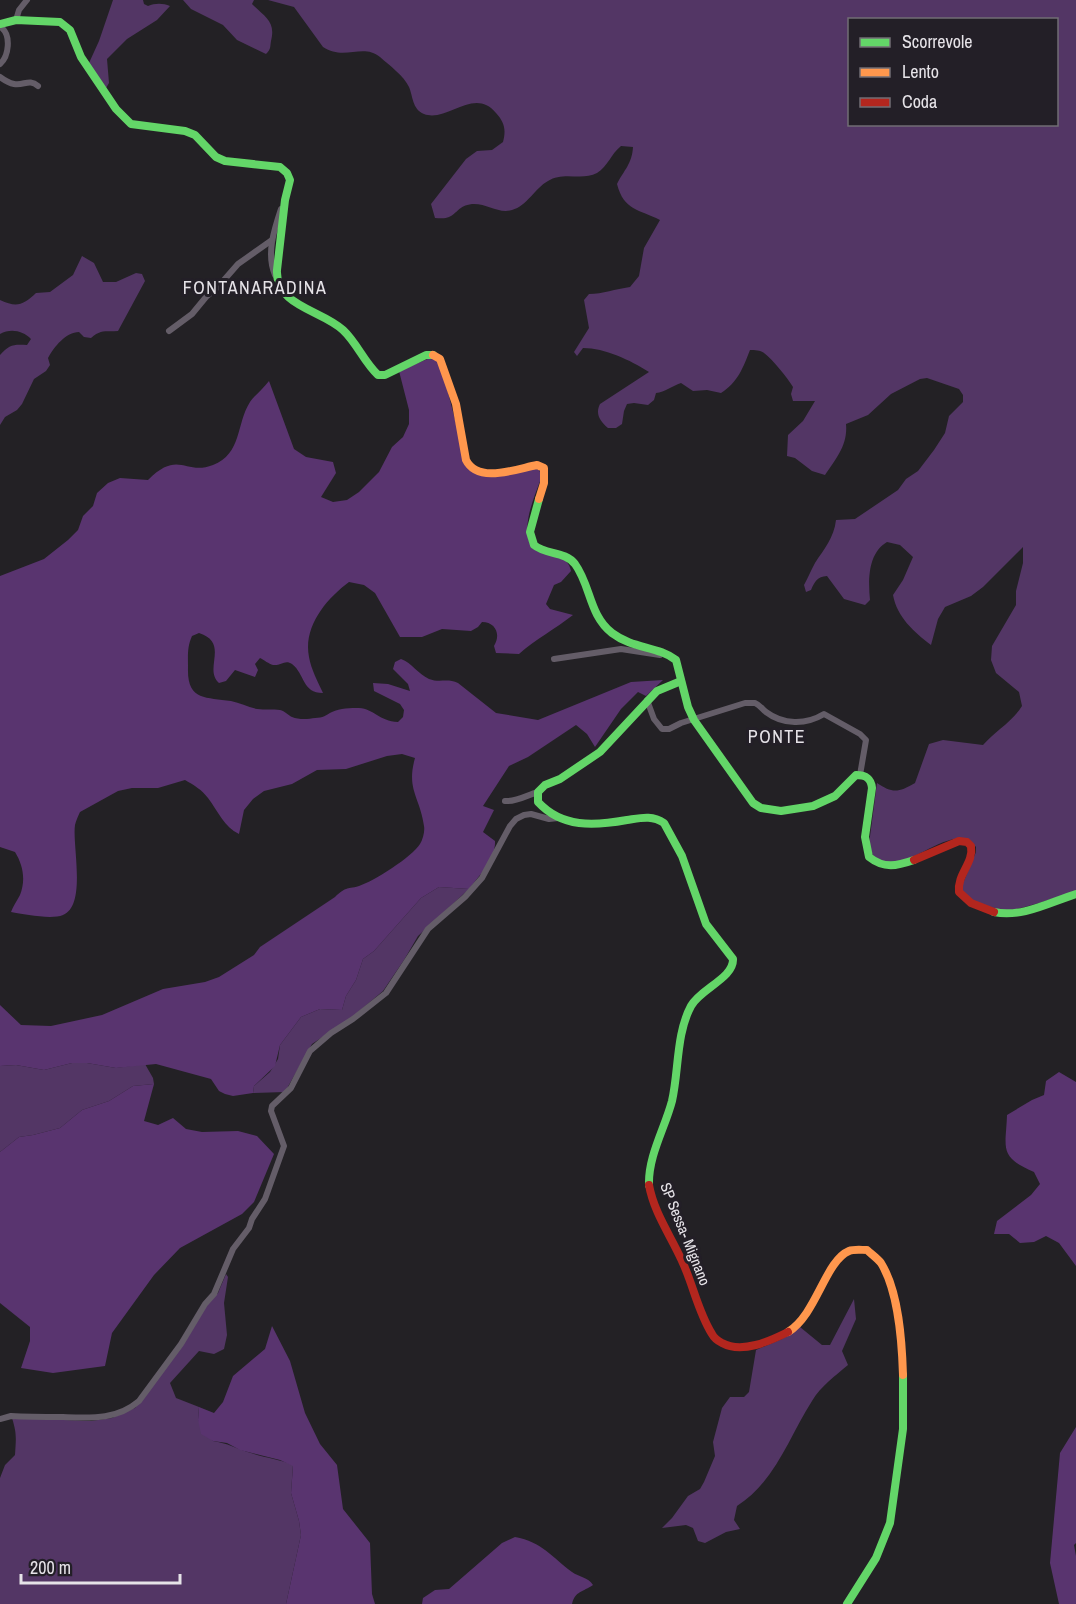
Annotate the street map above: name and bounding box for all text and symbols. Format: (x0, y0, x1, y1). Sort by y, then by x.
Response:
legend (848, 18, 1058, 126)
text: Scorrevole (902, 29, 973, 54)
text: Lento (902, 59, 939, 84)
text: Coda (902, 89, 937, 114)
district label: FONTANARADINA (183, 275, 327, 300)
district label: PONTE (748, 724, 806, 749)
street label: SP Sessa- Mignano (655, 1179, 716, 1289)
scale bar (21, 1547, 180, 1585)
text: 200 m (30, 1555, 71, 1580)

